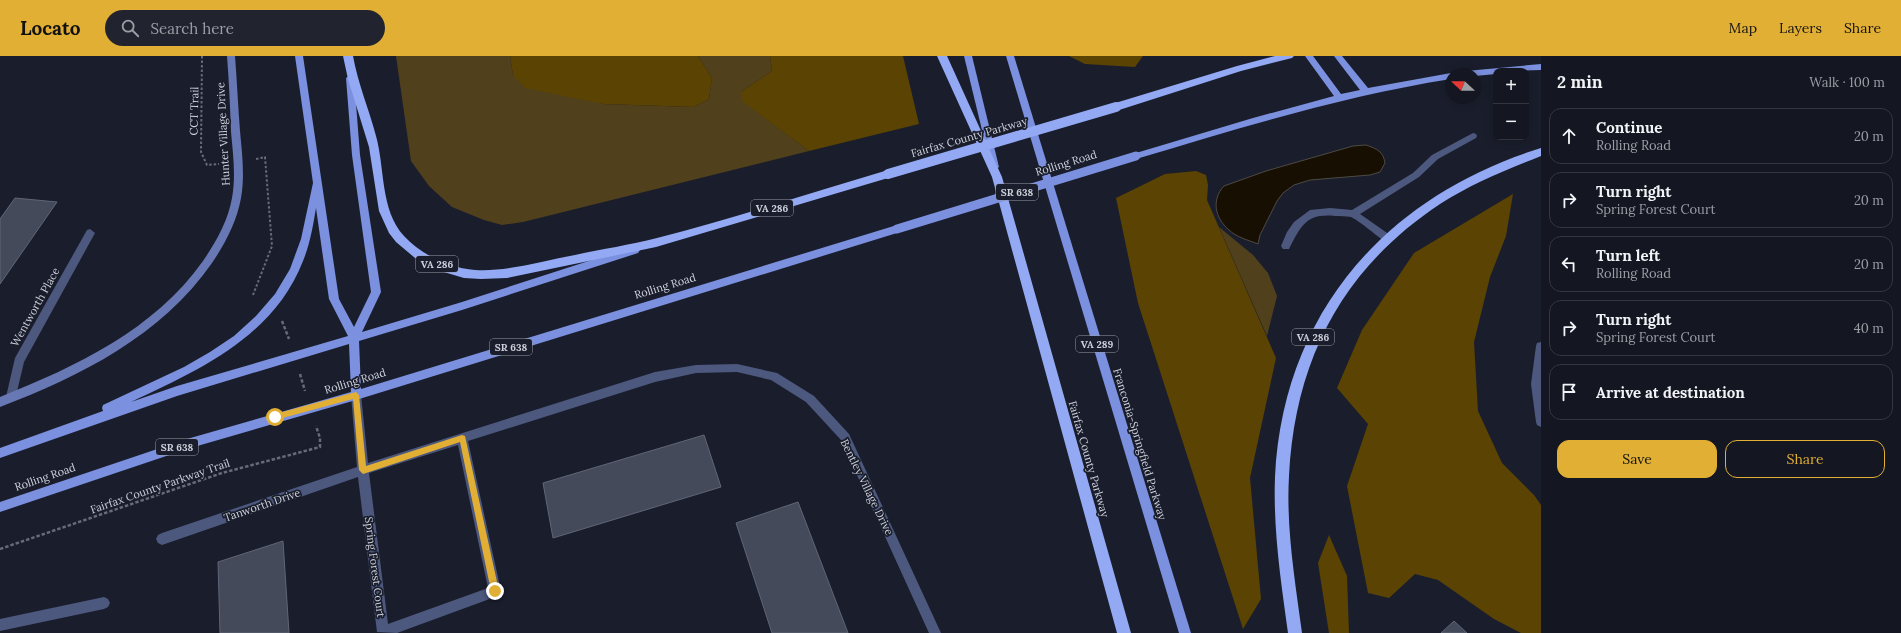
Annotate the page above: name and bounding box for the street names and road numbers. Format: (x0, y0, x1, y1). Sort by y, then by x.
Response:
street label: Hunter Village Drive (213, 82, 233, 186)
street label: CCT Trail (187, 87, 201, 135)
street label: Fairfax County Parkway (909, 114, 1029, 160)
street label: Rolling Road (1034, 147, 1099, 179)
road number: SR 638 (996, 184, 1038, 200)
road number: VA 286 (751, 200, 793, 216)
road number: VA 286 (416, 256, 458, 272)
street label: Wentworth Place (7, 265, 63, 349)
street label: Rolling Road (633, 270, 698, 302)
road number: VA 286 (1292, 329, 1334, 345)
road number: VA 289 (1076, 336, 1118, 352)
road number: SR 638 (490, 339, 532, 355)
street label: Rolling Road (323, 365, 388, 397)
street label: Franconia-Springfield Parkway (1110, 366, 1170, 522)
street label: Fairfax County Parkway (1066, 399, 1112, 519)
street label: Bentley Village Drive (838, 437, 896, 537)
road number: SR 638 (156, 439, 198, 455)
street label: Fairfax County Parkway Trail (88, 456, 232, 516)
street label: Rolling Road (13, 460, 78, 494)
street label: Tanworth Drive (222, 485, 302, 525)
street label: Spring Forest Court (362, 516, 388, 619)

